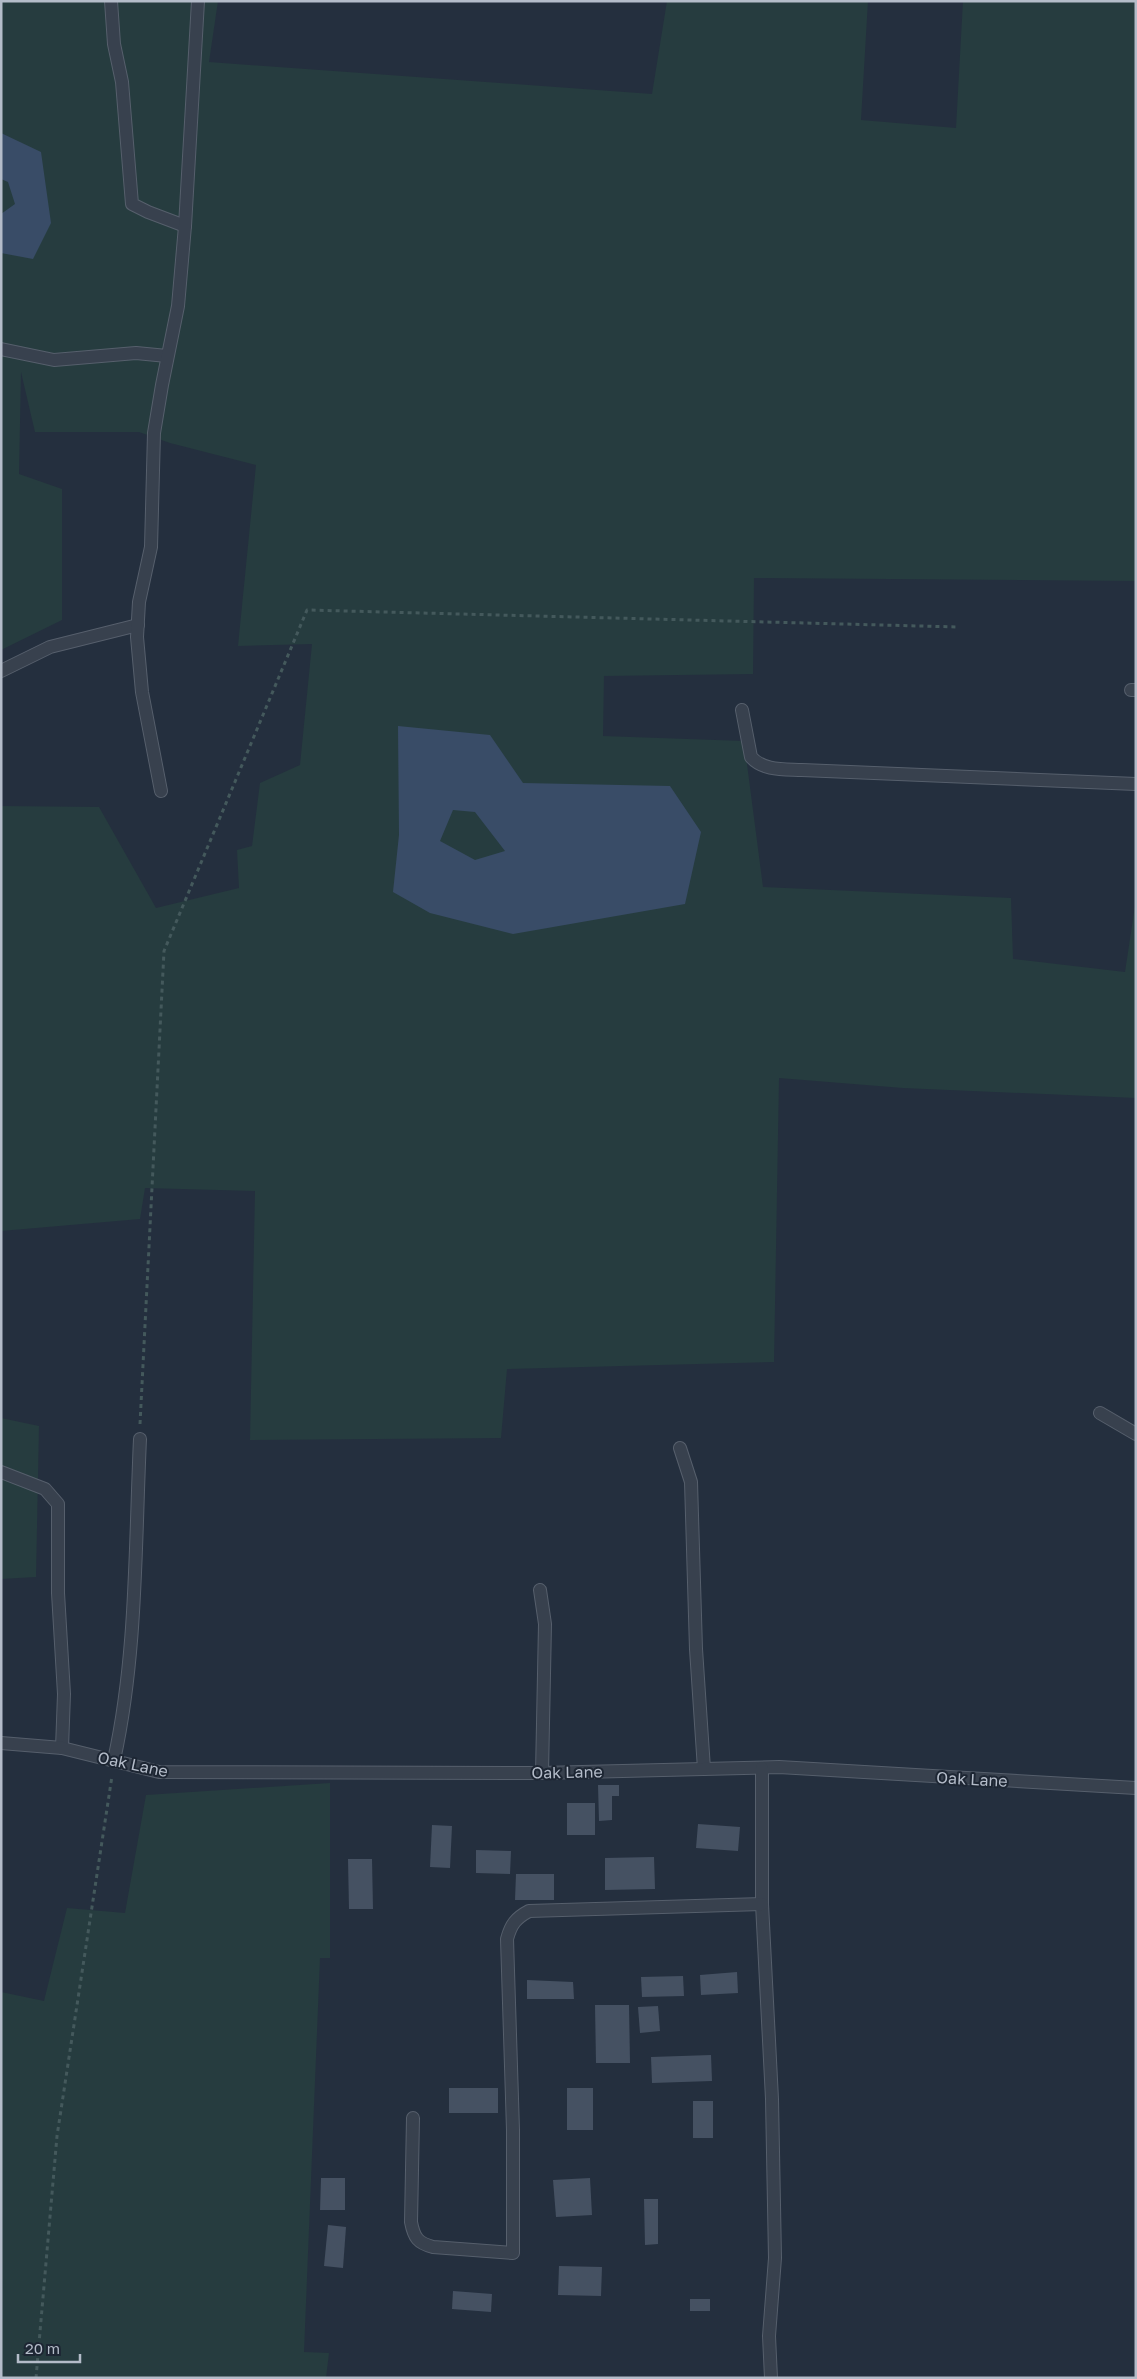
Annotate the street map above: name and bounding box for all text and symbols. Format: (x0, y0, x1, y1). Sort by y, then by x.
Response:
street label: Oak Lane (96, 1747, 170, 1781)
street label: Oak Lane (531, 1761, 603, 1783)
street label: Oak Lane (936, 1767, 1008, 1791)
scale bar (18, 2332, 80, 2364)
text: 20 m (25, 2339, 60, 2357)

